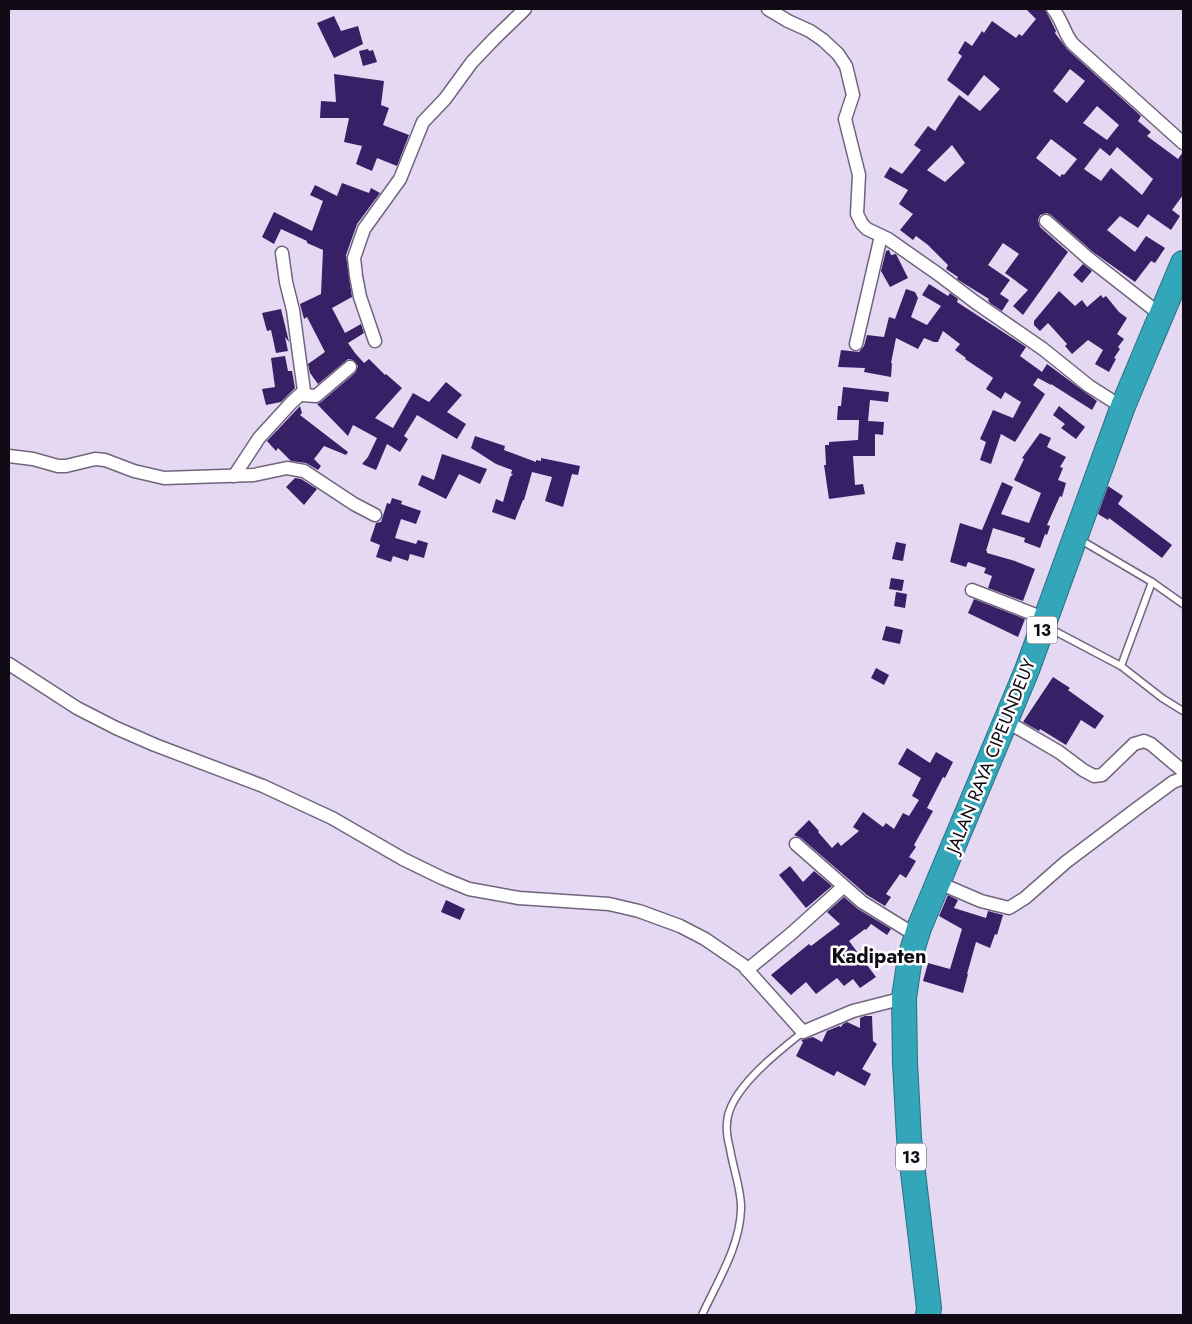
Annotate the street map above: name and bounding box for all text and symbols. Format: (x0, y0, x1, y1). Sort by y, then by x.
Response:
road number: 13 (1027, 616, 1057, 644)
street label: JALAN RAYA CIPEUNDEUY (939, 654, 1042, 859)
district label: Kadipaten (831, 942, 927, 971)
road number: 13 (896, 1144, 926, 1170)

